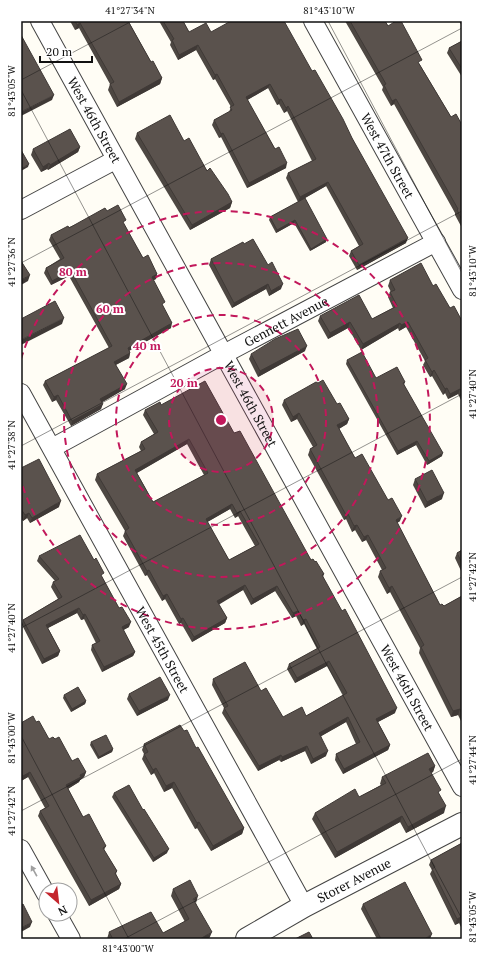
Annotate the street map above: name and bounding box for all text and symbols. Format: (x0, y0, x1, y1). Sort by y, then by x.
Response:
text: 41°27'34"N (105, 4, 155, 17)
text: 81°43'10"W (303, 4, 355, 17)
scale bar (40, 38, 92, 64)
text: 20 m (46, 44, 73, 59)
text: 81°43'05"W (5, 65, 18, 117)
street label: West 46th Street (64, 74, 126, 166)
street label: West 47th Street (357, 110, 419, 202)
text: 41°27'36"N (5, 237, 18, 287)
text: 81°43'10"W (466, 245, 479, 297)
text: 80 m (59, 264, 87, 279)
street label: Gennett Avenue (241, 292, 331, 351)
text: 60 m (96, 301, 124, 316)
text: 40 m (133, 338, 161, 353)
street label: West 46th Street (220, 357, 282, 450)
text: 41°27'40"N (466, 369, 479, 419)
text: 20 m (170, 375, 198, 390)
centre of rings (214, 413, 228, 427)
text: 41°27'38"N (5, 420, 18, 470)
text: 41°27'42"N (466, 552, 479, 602)
text: 41°27'40"N (5, 603, 18, 653)
street label: West 45th Street (132, 603, 194, 696)
street label: West 46th Street (376, 641, 438, 734)
text: 81°43'00"W (5, 712, 18, 764)
text: 41°27'44"N (466, 735, 479, 785)
text: 41°27'42"N (5, 786, 18, 836)
street label: Storer Avenue (314, 853, 394, 907)
one-way arrow (30, 865, 37, 877)
north arrow (38, 882, 78, 922)
text: 81°43'05"W (466, 891, 479, 943)
text: N (55, 903, 70, 919)
text: 81°43'00"W (102, 942, 154, 955)

